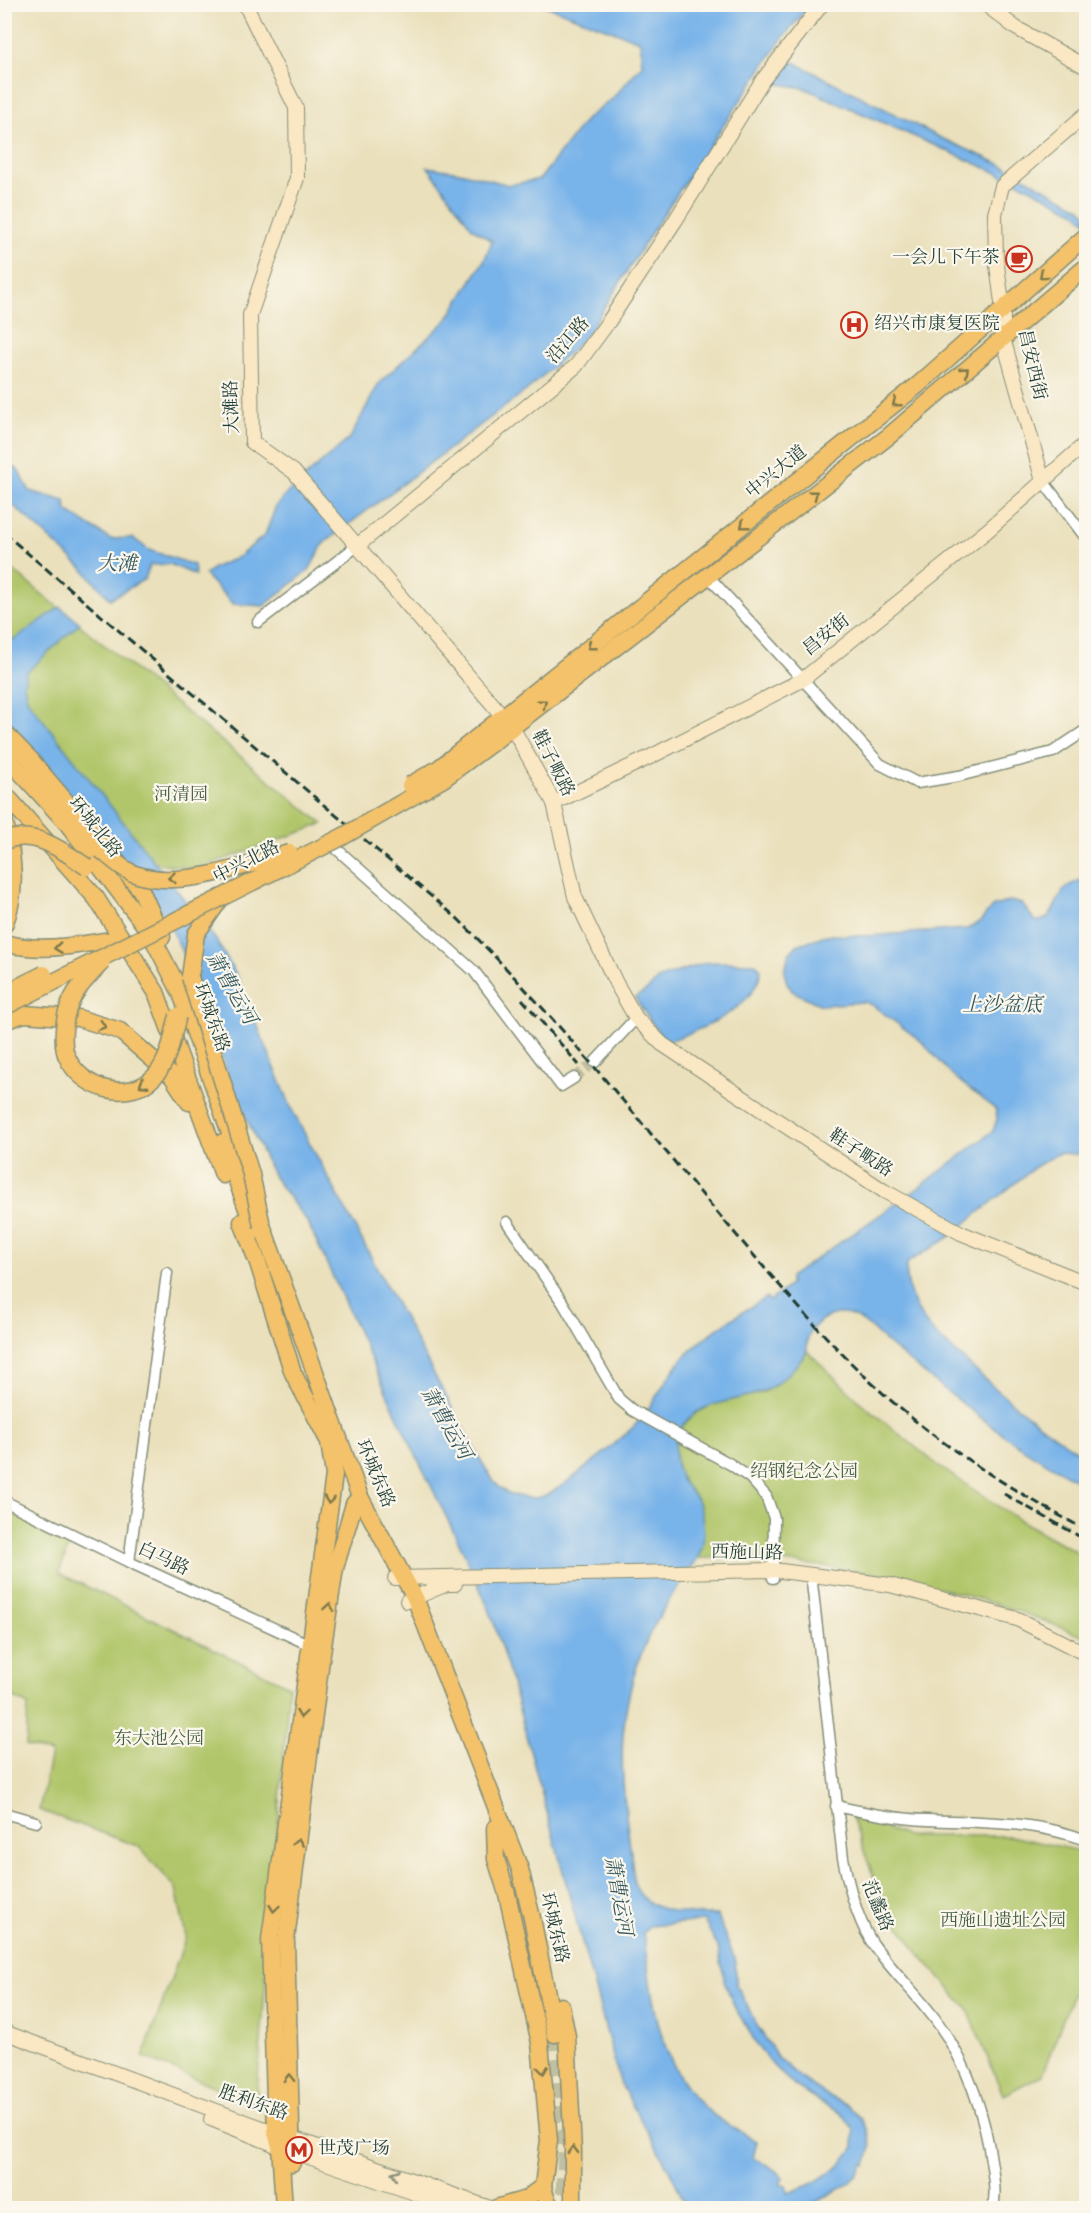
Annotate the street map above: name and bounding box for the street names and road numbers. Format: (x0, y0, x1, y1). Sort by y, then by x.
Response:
street label: 沿江路 (541, 312, 597, 370)
street label: 昌安西街 (1010, 327, 1052, 403)
street label: 大滩路 (219, 380, 247, 434)
street label: 中兴大道 (741, 440, 813, 506)
street label: 昌安街 (798, 609, 856, 663)
street label: 鞋子畈路 (524, 726, 580, 802)
street label: 环城北路 (61, 792, 127, 864)
street label: 中兴北路 (209, 835, 285, 891)
street label: 环城东路 (185, 980, 235, 1056)
street label: 鞋子畈路 (823, 1123, 897, 1185)
street label: 环城东路 (348, 1436, 400, 1512)
street label: 白马路 (133, 1537, 193, 1583)
street label: 西施山路 (711, 1540, 783, 1568)
street label: 范蠡路 (854, 1876, 898, 1936)
street label: 环城东路 (532, 1890, 574, 1966)
street label: 胜利东路 (215, 2080, 291, 2128)

